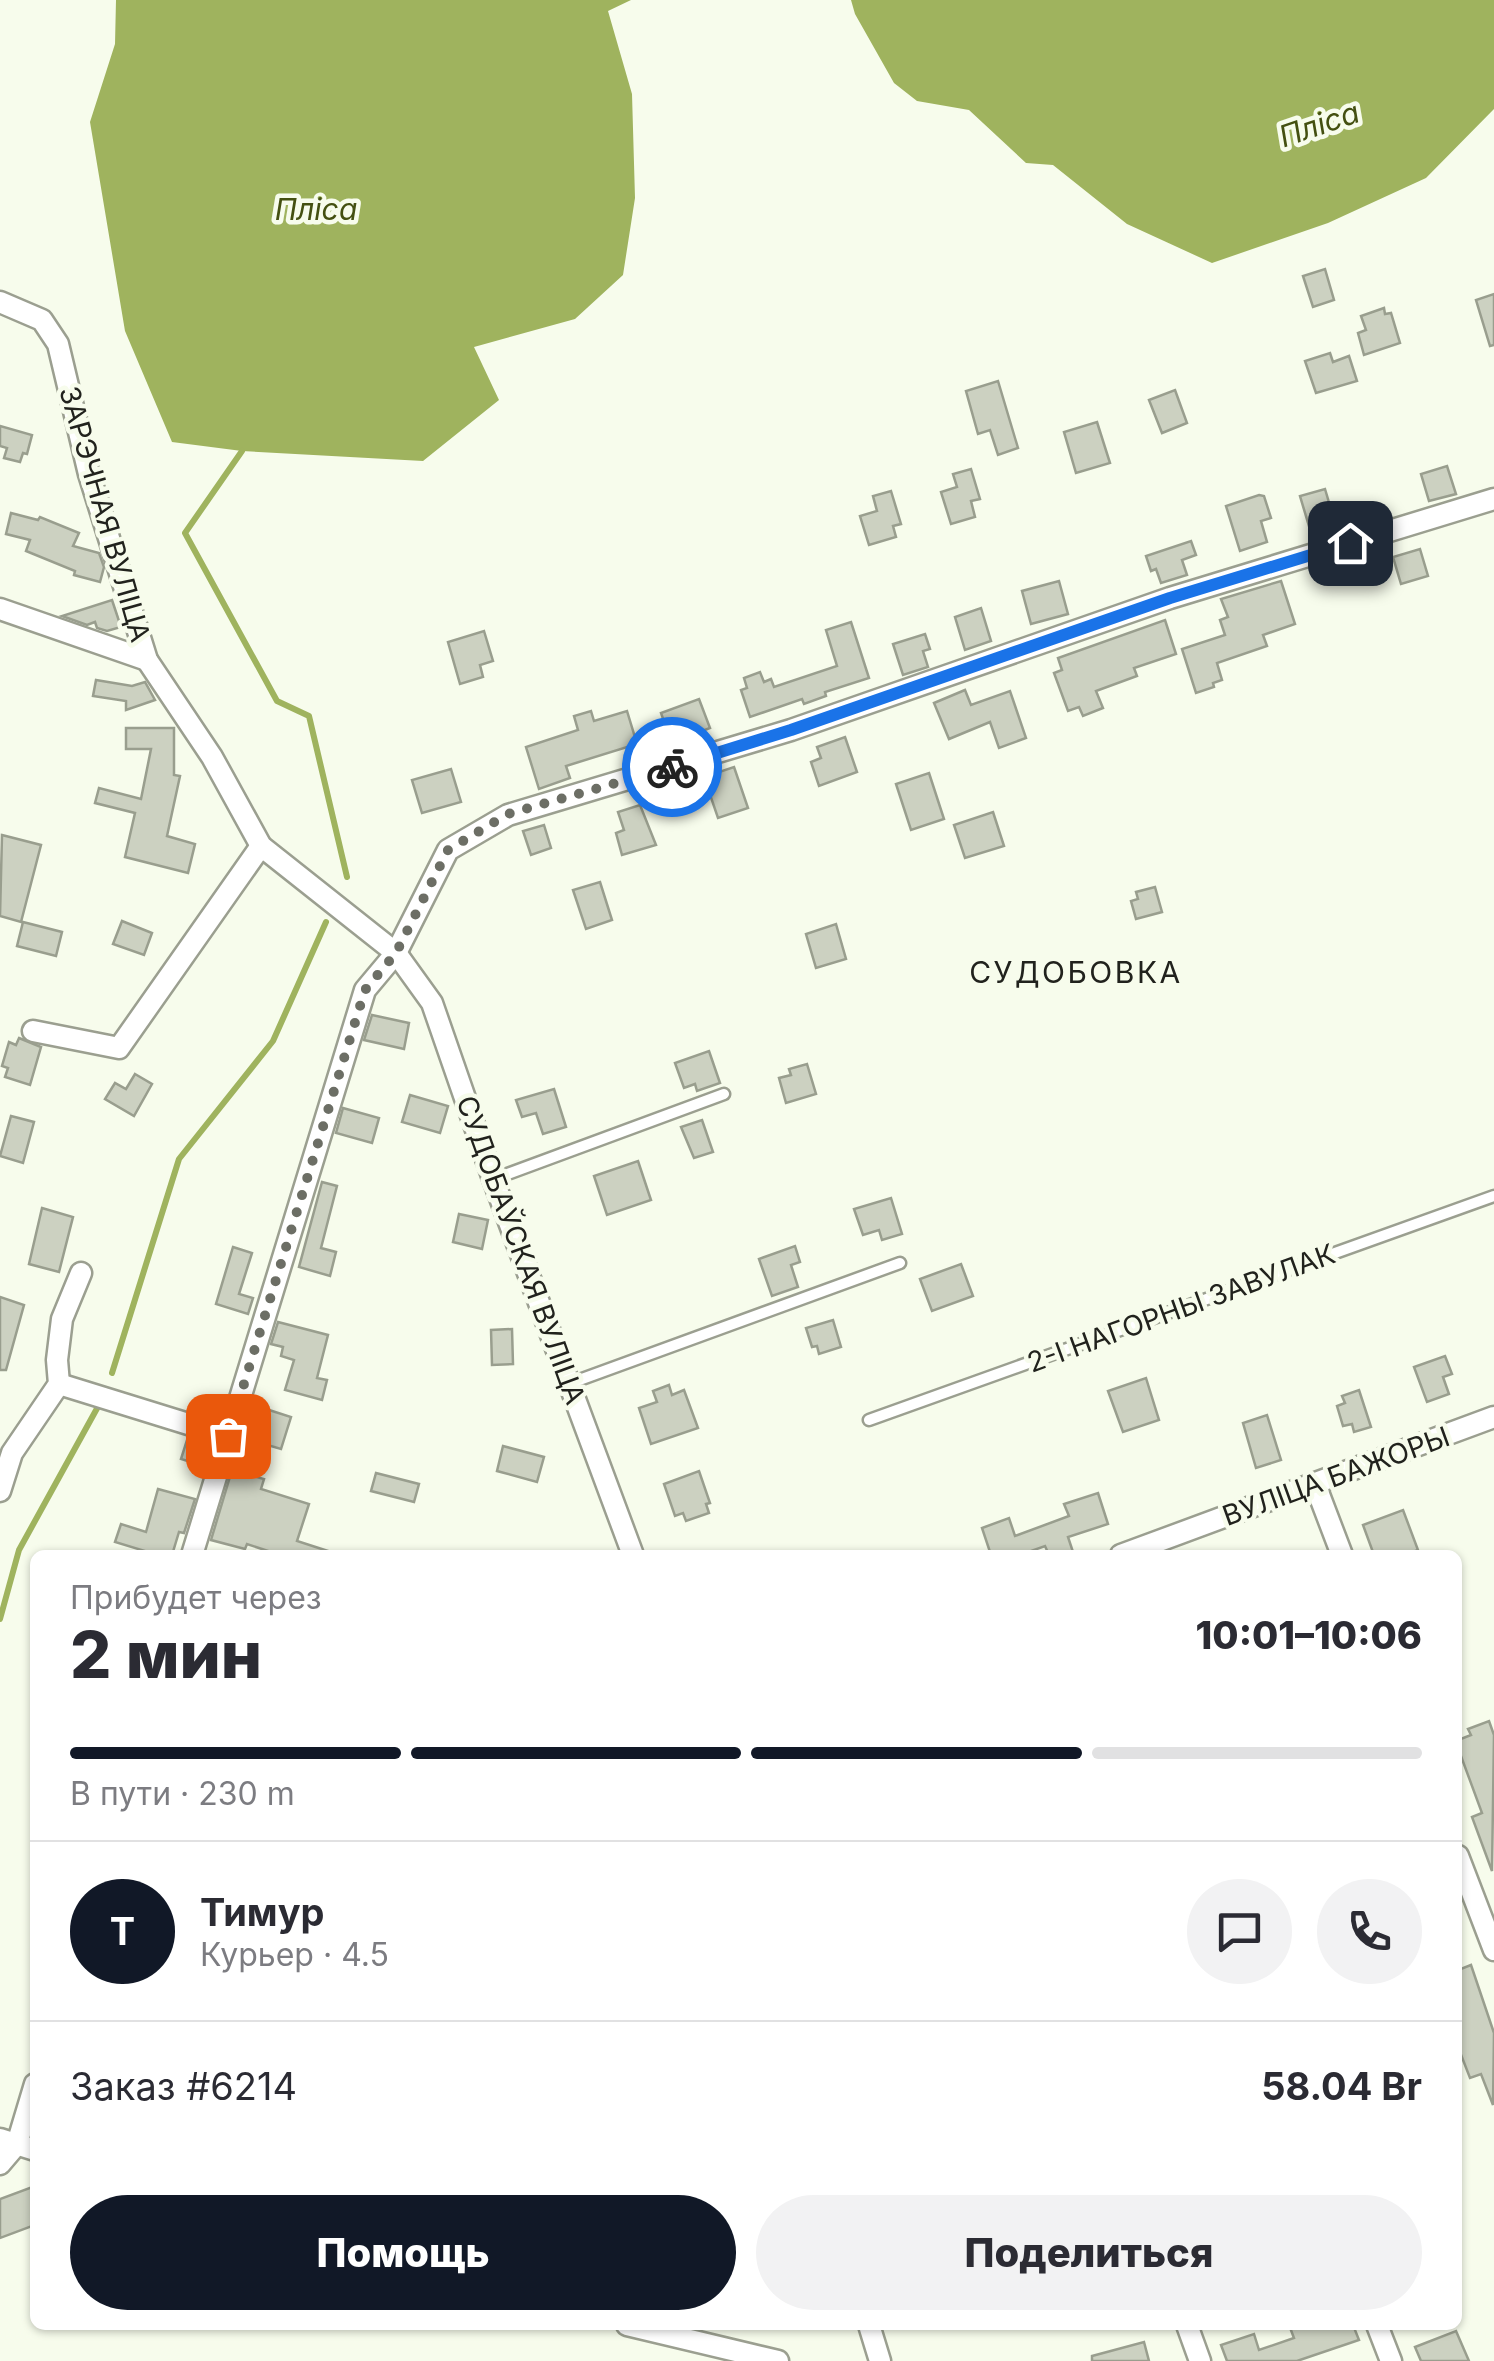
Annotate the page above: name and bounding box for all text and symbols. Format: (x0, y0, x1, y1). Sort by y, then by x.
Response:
water label: Пліса (1274, 94, 1364, 154)
water label: Пліса (275, 191, 357, 227)
street label: ЗАРЭЧНАЯ ВУЛІЦА (52, 382, 158, 646)
pin (1308, 501, 1393, 586)
icon: home (1323, 516, 1378, 571)
courier (622, 717, 722, 817)
icon: bike (645, 740, 700, 795)
district label: СУДОБОВКА (969, 954, 1183, 990)
street label: СУДОБАЎСКАЯ ВУЛІЦА (449, 1091, 594, 1409)
street label: 2-І НАГОРНЫ ЗАВУЛАК (1022, 1236, 1340, 1380)
pin (186, 1394, 271, 1479)
icon: bag (201, 1409, 256, 1464)
street label: ВУЛІЦА БАЖОРЫ (1218, 1419, 1454, 1533)
text: Прибудет через (70, 1578, 322, 1617)
text: 10:01–10:06 (1196, 1612, 1422, 1658)
text: 2 мин (70, 1615, 262, 1694)
text: В пути · 230 m (70, 1774, 295, 1813)
button: chat (1187, 1879, 1292, 1984)
button: phone (1317, 1879, 1422, 1984)
text: Тимур (200, 1889, 325, 1935)
text: Т (110, 1908, 135, 1954)
text: Курьер · 4.5 (200, 1935, 389, 1974)
text: Заказ #6214 (70, 2063, 297, 2109)
text: 58.04 Br (1261, 2063, 1422, 2109)
button: Помощь (70, 2195, 736, 2310)
button: Поделиться (756, 2195, 1422, 2310)

